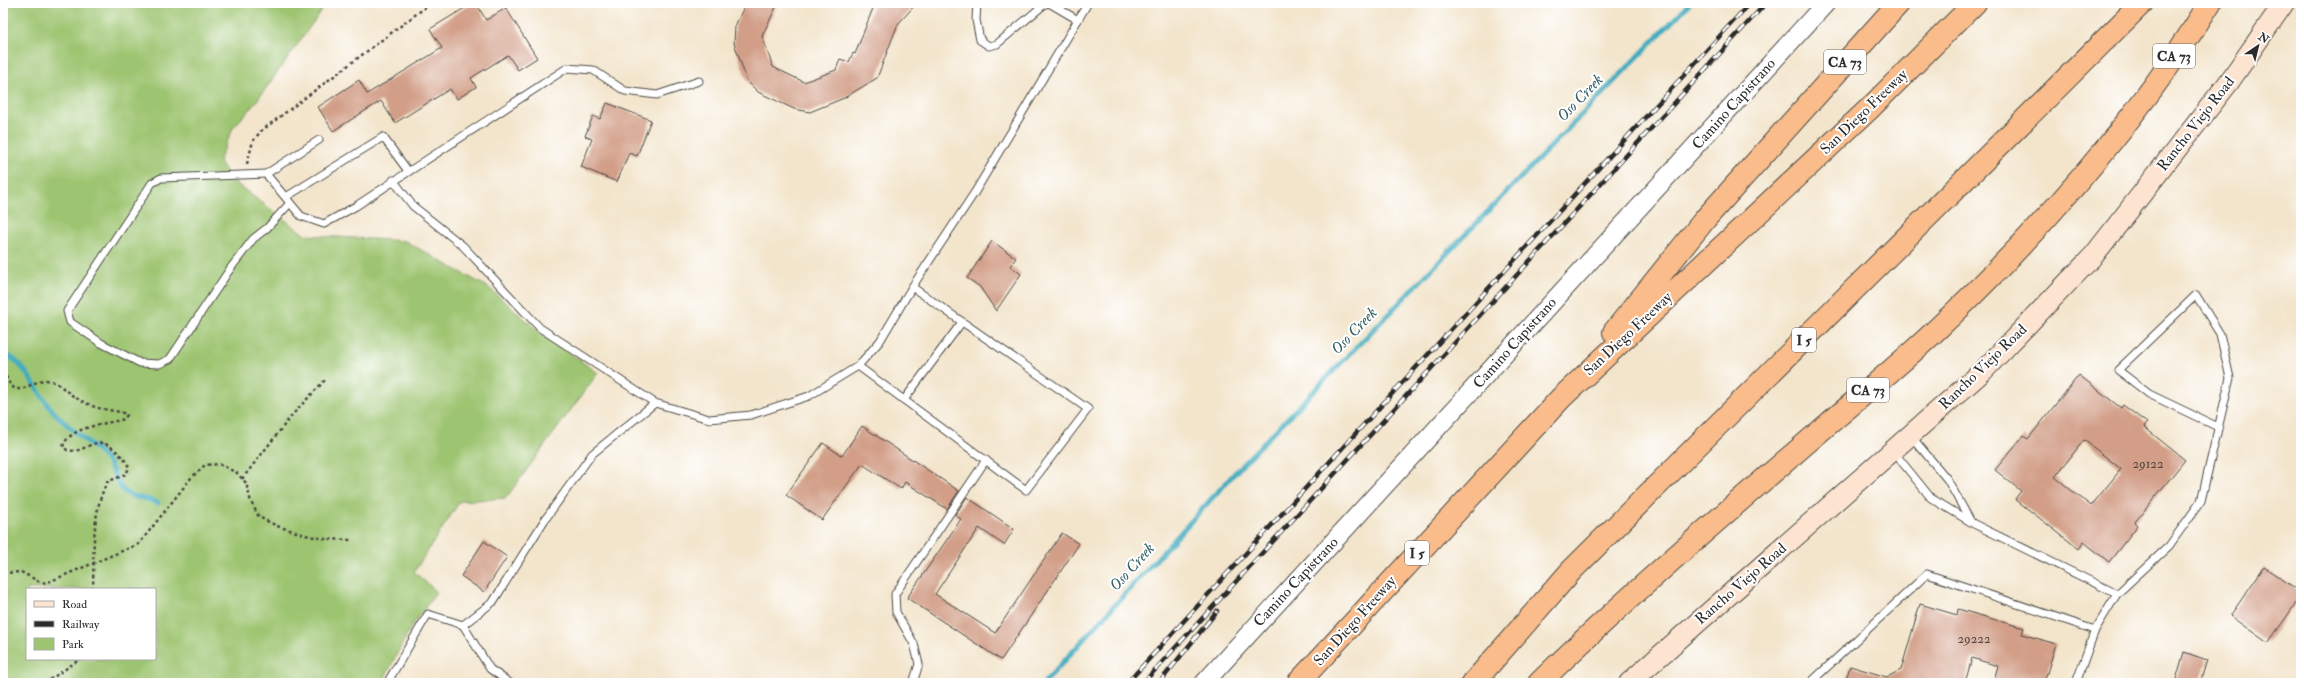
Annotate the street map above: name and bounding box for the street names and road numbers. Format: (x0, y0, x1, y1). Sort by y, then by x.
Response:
road number: CA 73 (2153, 44, 2195, 68)
road number: CA 73 (1824, 50, 1866, 74)
street label: Camino Capistrano (1688, 55, 1781, 154)
street label: San Diego Freeway (1816, 65, 1912, 159)
street label: Rancho Viejo Road (2153, 72, 2239, 175)
street label: San Diego Freeway (1580, 288, 1677, 380)
street label: Camino Capistrano (1469, 294, 1562, 393)
street label: Rancho Viejo Road (1935, 320, 2031, 414)
road number: I 5 (1792, 328, 1816, 352)
road number: CA 73 (1847, 378, 1889, 402)
street label: Camino Capistrano (1249, 533, 1343, 632)
street label: Rancho Viejo Road (1691, 539, 1791, 629)
road number: I 5 (1405, 541, 1429, 565)
street label: San Diego Freeway (1310, 572, 1401, 670)

